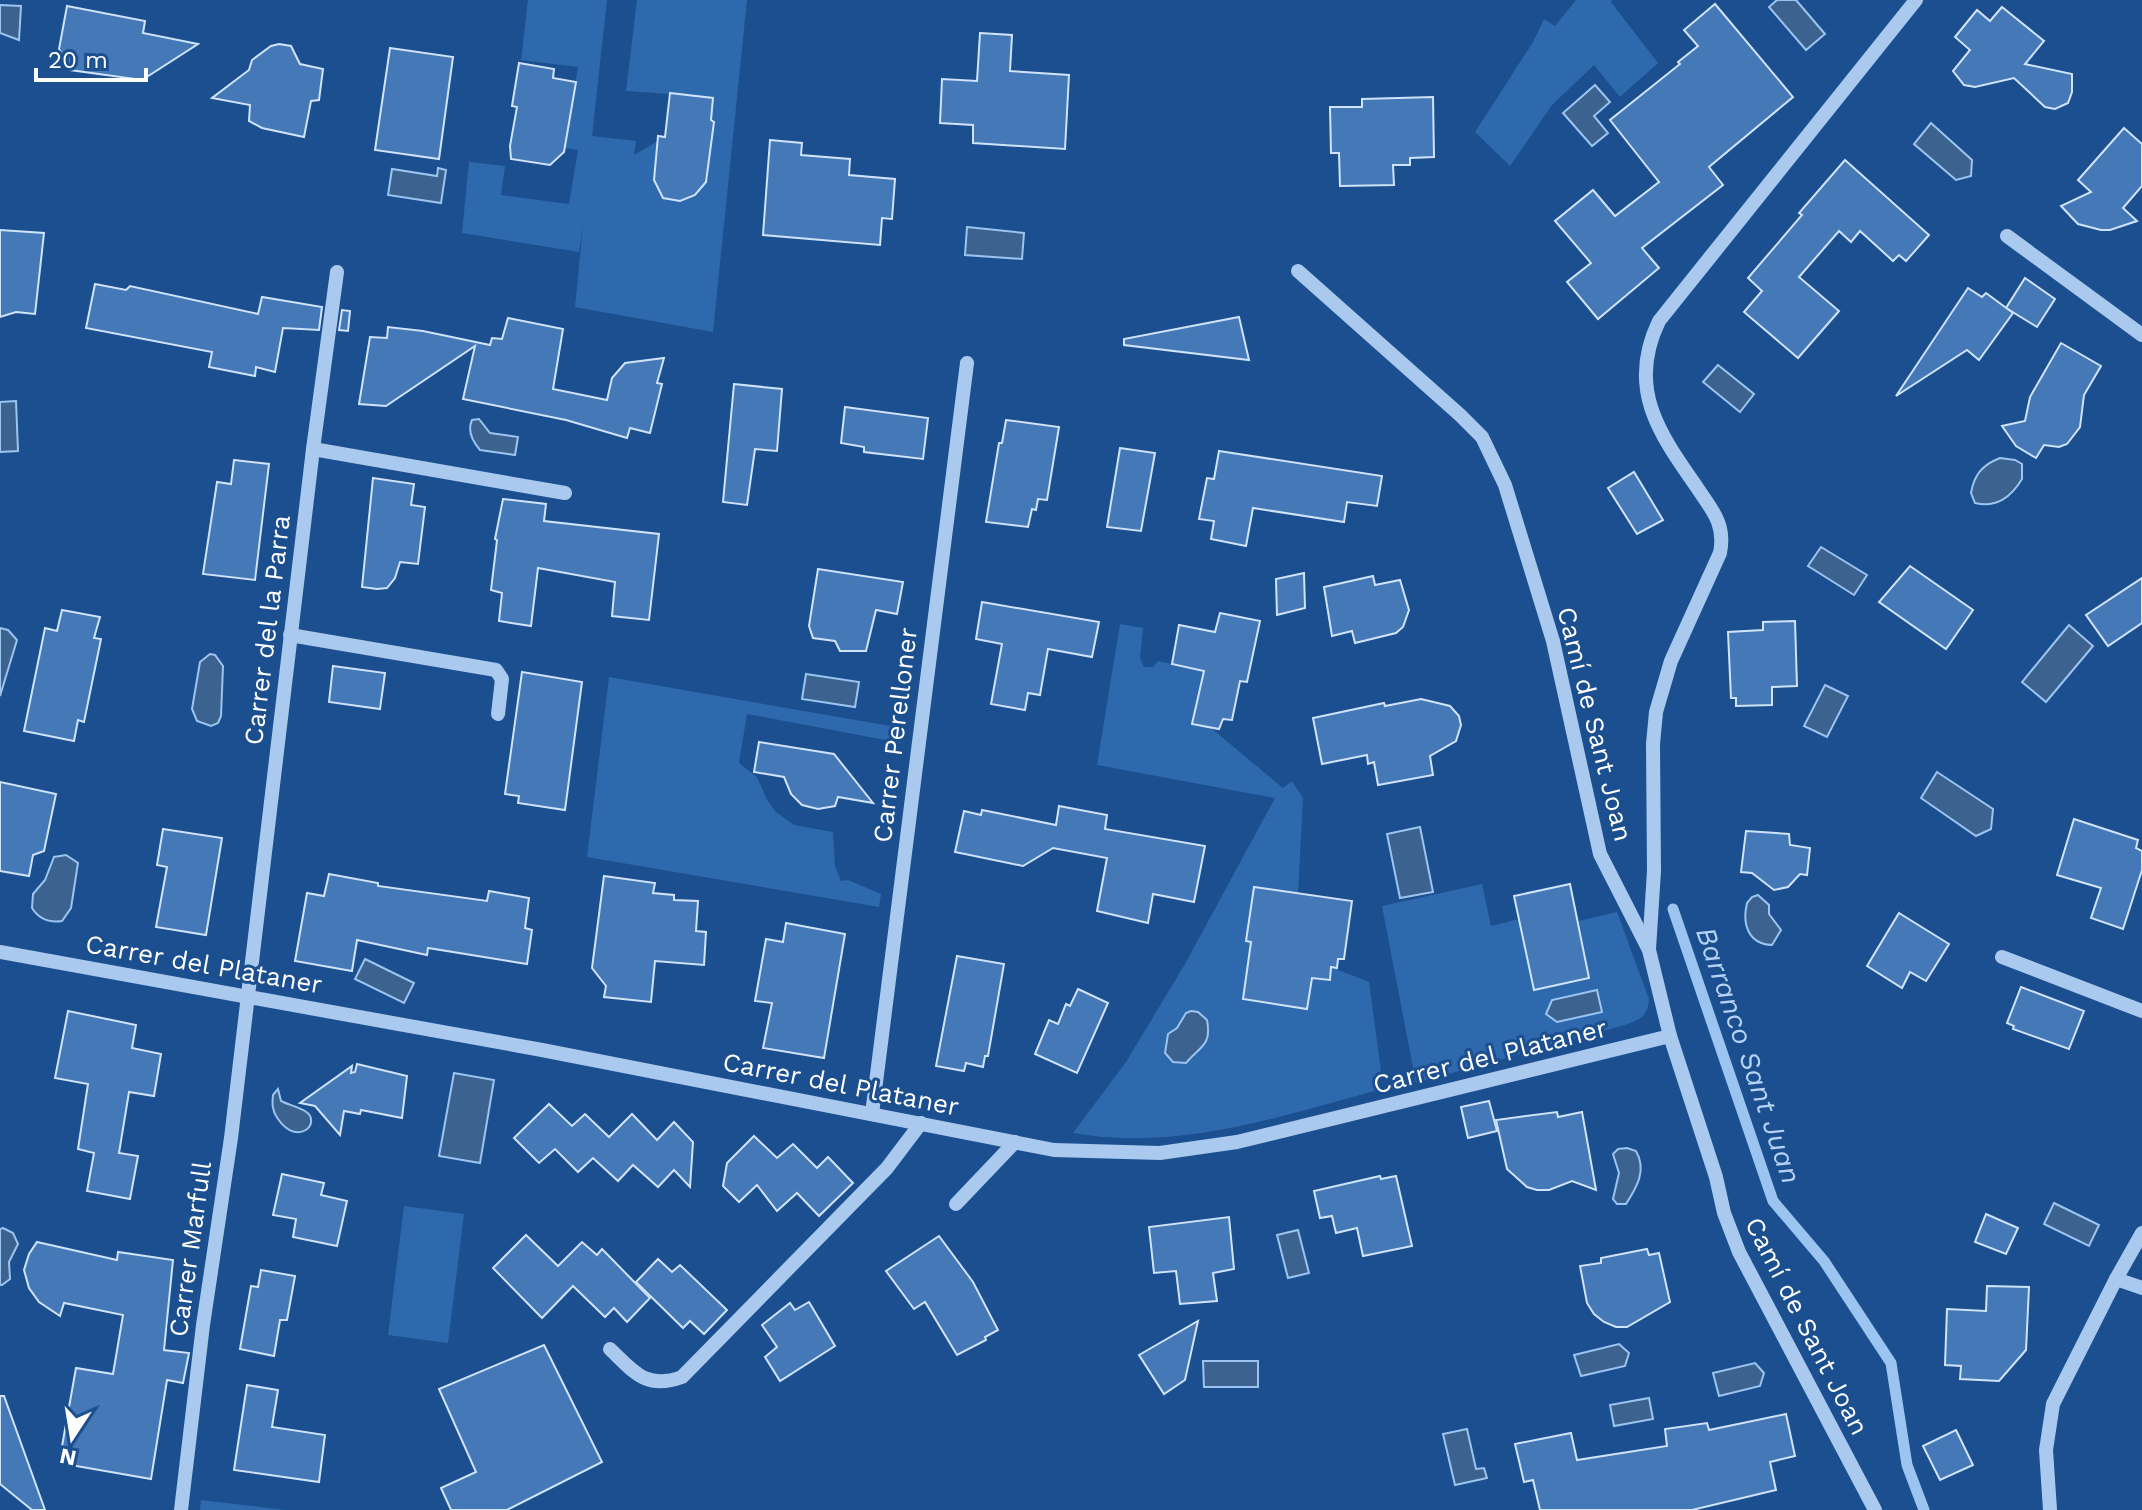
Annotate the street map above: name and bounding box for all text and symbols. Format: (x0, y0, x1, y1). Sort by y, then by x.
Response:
scale bar (36, 32, 146, 82)
text: 20 m (48, 46, 108, 74)
street label: Carrer del la Parra (238, 513, 296, 747)
street label: Camí de Sant Joan (1551, 604, 1639, 844)
street label: Carrer Perelloner (867, 626, 923, 844)
water label: Barranco Sant Juan (1689, 923, 1808, 1188)
street label: Carrer del Plataner (83, 928, 325, 1000)
street label: Carrer del Plataner (1370, 1012, 1610, 1100)
street label: Carrer del Plataner (720, 1046, 962, 1122)
street label: Carrer Marfull (163, 1159, 217, 1339)
street label: Camí de Sant Joan (1739, 1212, 1875, 1440)
north arrow (32, 1398, 112, 1478)
text: N (57, 1443, 79, 1471)

